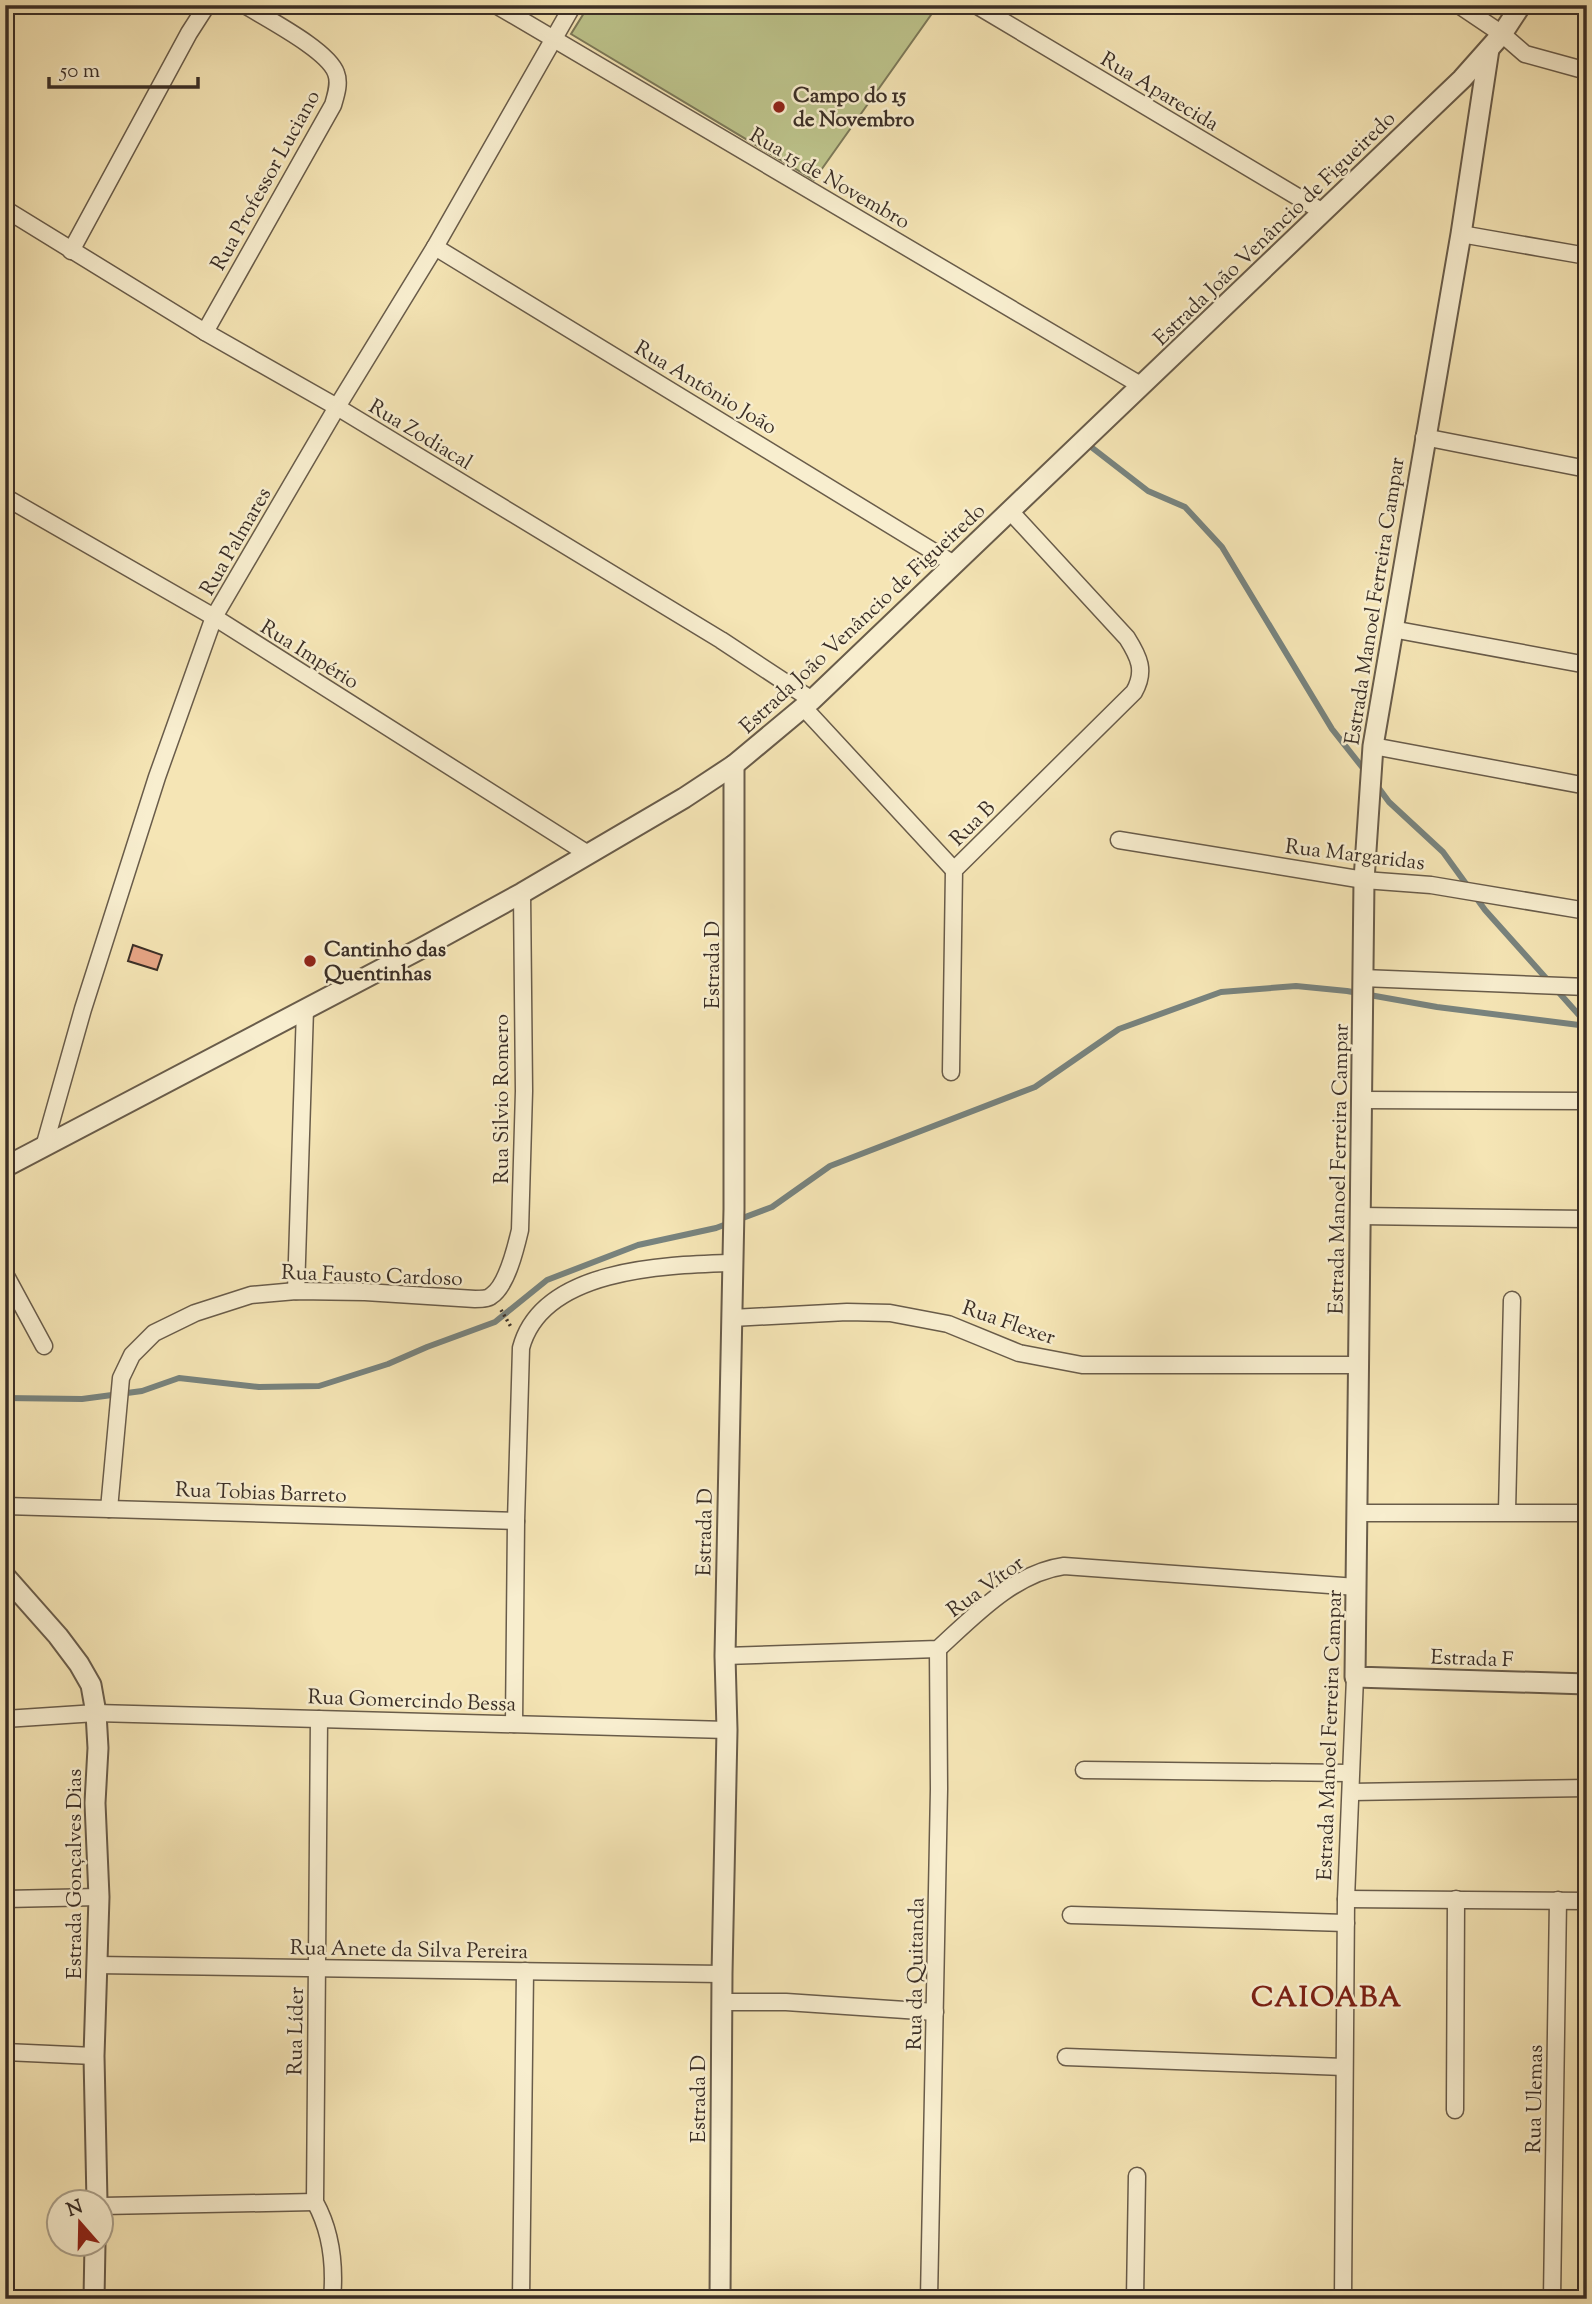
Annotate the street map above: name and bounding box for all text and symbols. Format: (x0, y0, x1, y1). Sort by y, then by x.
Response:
scale bar (49, 46, 198, 90)
street label: Rua Aparecida (1094, 46, 1224, 140)
text: 50 m (59, 57, 100, 87)
place label: Campo do 15 de Novembro (793, 82, 915, 136)
street label: Rua Professor Luciano (205, 85, 329, 277)
marker: Campo do 15 de Novembro (771, 99, 787, 115)
street label: Estrada João Venâncio de Figueiredo (1148, 105, 1403, 354)
street label: Rua 15 de Novembro (743, 122, 915, 238)
street label: Rua Antônio João (628, 334, 782, 443)
street label: Rua Zodiacal (362, 393, 478, 479)
street label: Estrada Manoel Ferreira Campar (1338, 455, 1414, 747)
street label: Rua Palmares (194, 482, 280, 602)
street label: Estrada João Venâncio de Figueiredo (734, 497, 993, 742)
street label: Rua Império (254, 613, 364, 698)
street label: Rua B (944, 795, 1003, 854)
street label: Rua Margaridas (1283, 833, 1426, 879)
street label: Estrada D (699, 921, 729, 1009)
place label: Cantinho das Quentinhas (324, 936, 446, 990)
marker: Cantinho das Quentinhas (302, 953, 318, 969)
street label: Rua Silvio Romero (488, 1014, 518, 1184)
street label: Estrada Manoel Ferreira Campar (1322, 1023, 1358, 1315)
street label: Rua Fausto Cardoso (281, 1259, 463, 1295)
street label: Rua Flexer (958, 1294, 1059, 1354)
street label: Rua Tobias Barreto (175, 1476, 347, 1512)
street label: Estrada D (690, 1488, 722, 1576)
street label: Rua Vítor (941, 1549, 1031, 1626)
street label: Estrada Manoel Ferreira Campar (1311, 1589, 1351, 1881)
street label: Estrada F (1430, 1644, 1514, 1676)
street label: Rua Gomercindo Bessa (307, 1683, 517, 1721)
street label: Estrada Gonçalves Dias (61, 1769, 91, 1979)
street label: Rua da Quitanda (901, 1897, 933, 2051)
street label: Rua Anete da Silva Pereira (290, 1934, 529, 1968)
district label: CAIOABA (1251, 1979, 1403, 2019)
street label: Rua Líder (281, 1986, 313, 2076)
street label: Rua Ulemas (1520, 2044, 1552, 2154)
street label: Estrada D (685, 2055, 715, 2143)
north arrow (46, 2188, 116, 2258)
text: N (63, 2194, 87, 2225)

